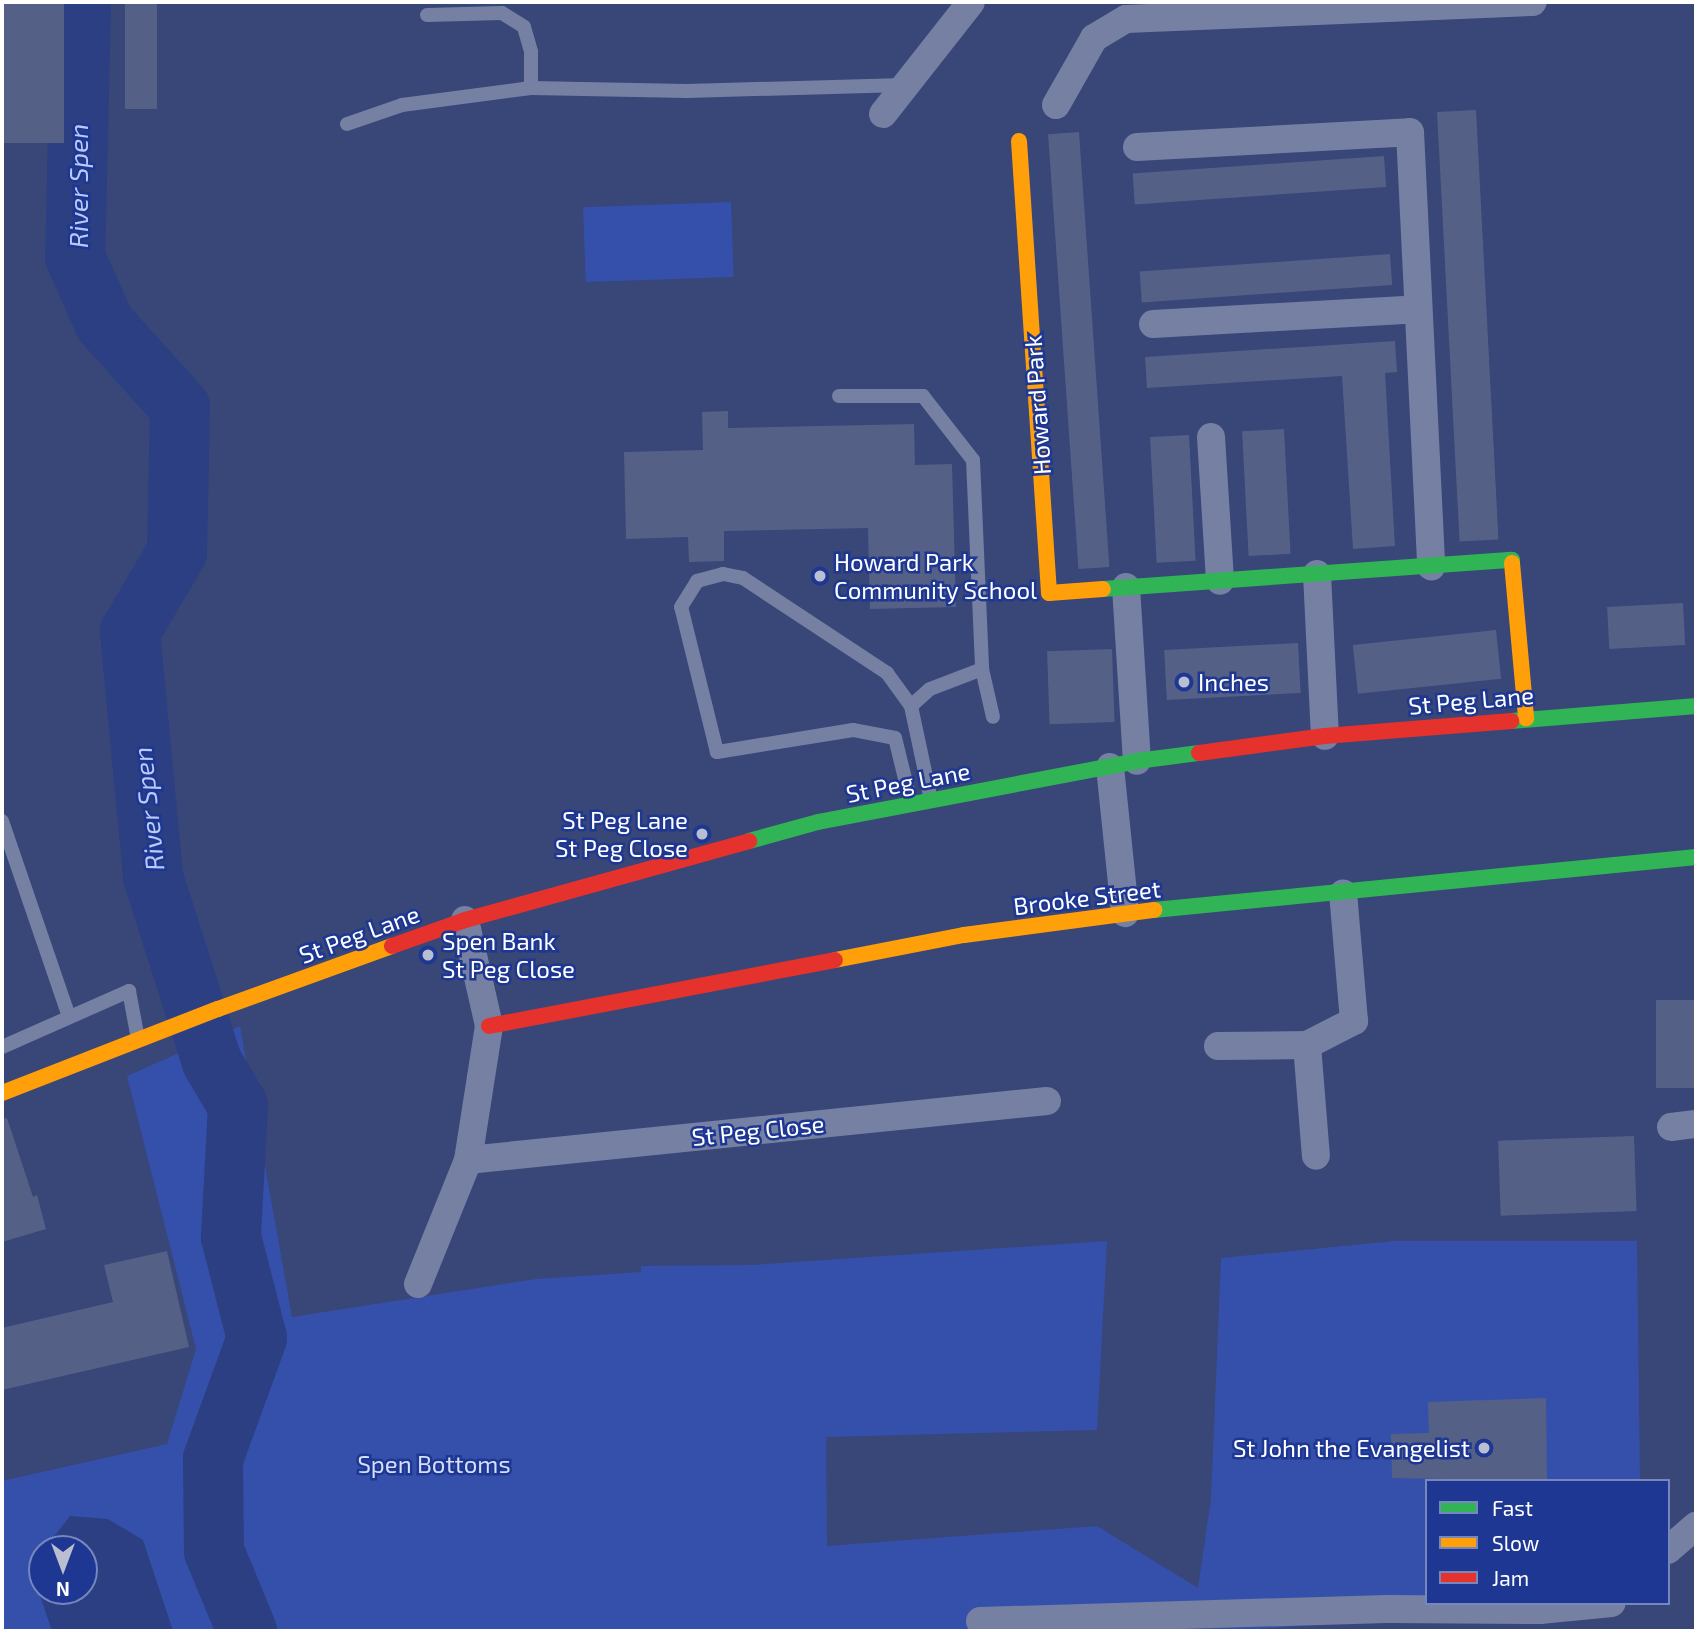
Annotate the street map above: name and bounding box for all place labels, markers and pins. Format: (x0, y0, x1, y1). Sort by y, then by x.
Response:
place label: Howard Park Community School (834, 548, 1038, 604)
marker: Howard Park Community School (812, 568, 828, 584)
place label: Inches (1198, 668, 1269, 696)
marker: Inches (1176, 674, 1192, 690)
place label: St Peg Lane St Peg Close (555, 806, 688, 862)
marker: St Peg Lane St Peg Close (694, 826, 710, 842)
place label: Spen Bank St Peg Close (442, 927, 575, 983)
marker: Spen Bank St Peg Close (420, 947, 436, 963)
place label: St John the Evangelist (1232, 1434, 1470, 1462)
marker: St John the Evangelist (1476, 1440, 1492, 1456)

